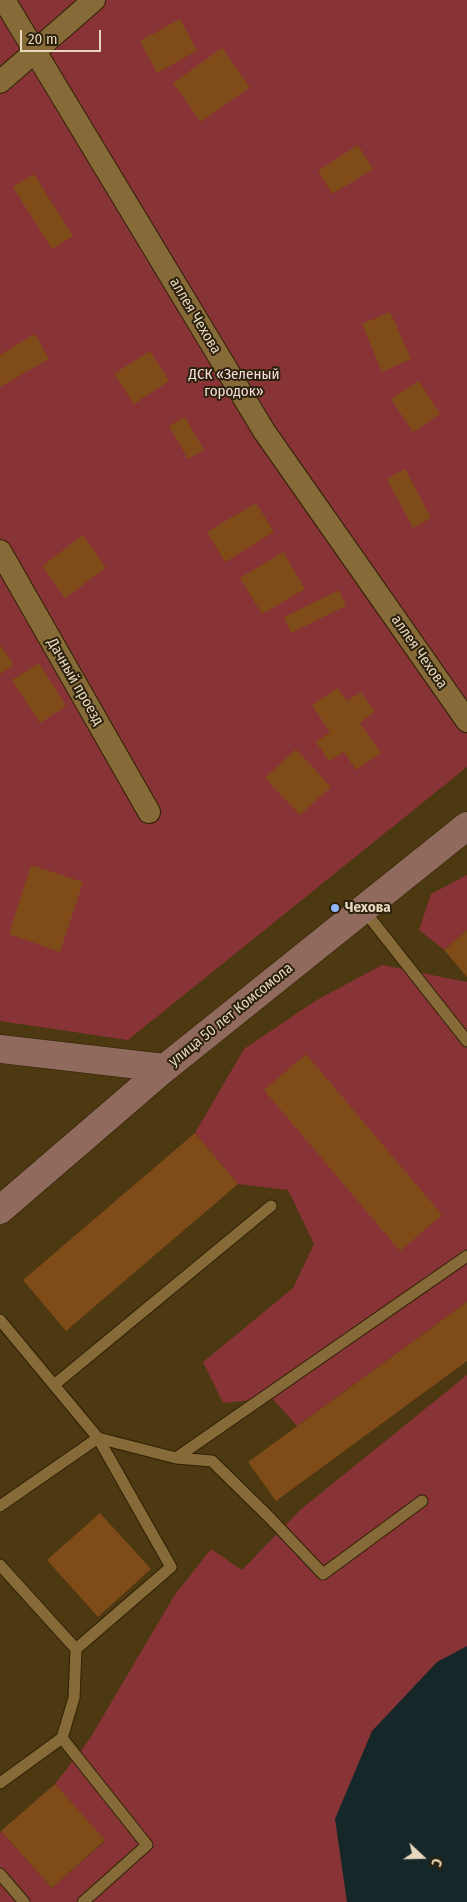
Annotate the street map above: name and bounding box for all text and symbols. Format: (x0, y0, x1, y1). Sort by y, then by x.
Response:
scale bar (22, 20, 104, 52)
text: 20 m (28, 30, 58, 48)
street label: аллея Чехова (165, 275, 225, 357)
park label: ДСК «Зеленый городок» (189, 366, 279, 401)
street label: аллея Чехова (387, 612, 451, 692)
street label: Дачный проезд (43, 635, 107, 729)
place label: Чехова (345, 899, 391, 917)
marker: Чехова (329, 902, 341, 914)
street label: улица 50 лет Комсомола (165, 959, 297, 1071)
north arrow (397, 1832, 447, 1882)
text: С (427, 1856, 446, 1869)

